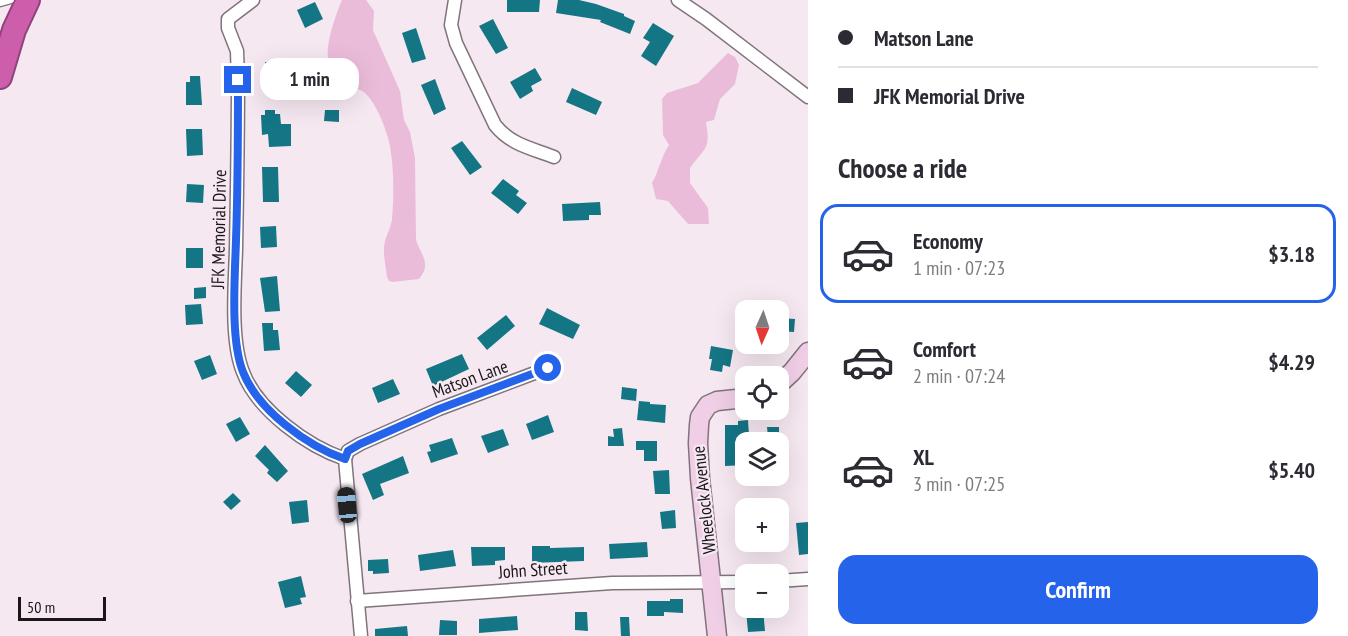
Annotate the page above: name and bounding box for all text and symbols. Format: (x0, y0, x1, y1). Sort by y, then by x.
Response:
text: Matson Lane (874, 24, 974, 52)
callout: 1 min (259, 59, 358, 101)
route end (224, 66, 251, 93)
text: 1 min (289, 66, 330, 92)
text: JFK Memorial Drive (874, 82, 1025, 110)
text: Choose a ride (838, 151, 967, 185)
street label: JFK Memorial Drive (206, 169, 231, 290)
icon: car (841, 227, 895, 281)
text: Economy (913, 227, 983, 255)
text: $3.18 (1268, 240, 1315, 268)
text: 1 min · 07:23 (913, 255, 1005, 281)
north arrow (735, 300, 789, 354)
map controls (735, 300, 789, 618)
icon: car (841, 335, 895, 389)
text: Comfort (913, 335, 976, 363)
text: $4.29 (1268, 348, 1315, 376)
street label: Matson Lane (429, 354, 511, 403)
route start (534, 354, 561, 381)
text: 2 min · 07:24 (913, 363, 1005, 389)
button: locate (735, 366, 789, 420)
button: layers (735, 432, 789, 486)
icon: car (841, 443, 895, 497)
text: XL (913, 443, 934, 471)
street label: Wheelock Avenue (686, 445, 721, 555)
text: $5.40 (1268, 456, 1315, 484)
text: 3 min · 07:25 (913, 471, 1005, 497)
car (336, 486, 358, 524)
button: + (735, 498, 789, 552)
button: Confirm (838, 555, 1318, 624)
street label: John Street (497, 556, 568, 583)
button: − (735, 564, 789, 618)
scale bar (18, 594, 106, 622)
text: 50 m (27, 597, 55, 617)

